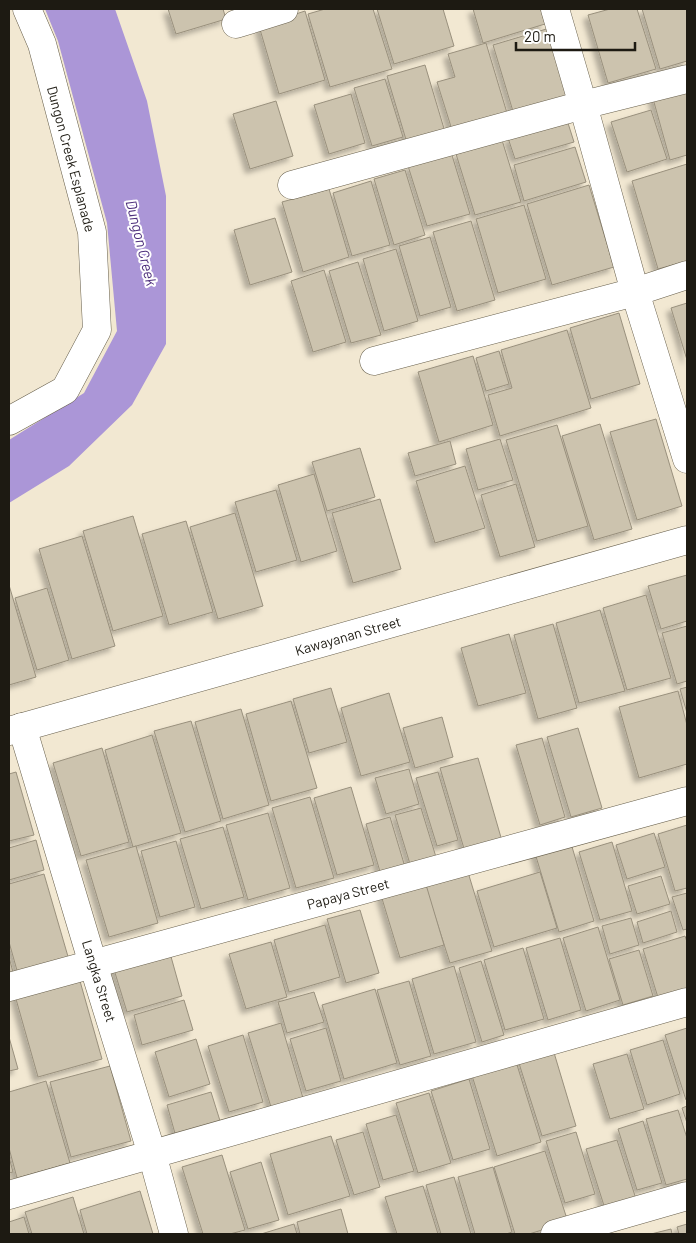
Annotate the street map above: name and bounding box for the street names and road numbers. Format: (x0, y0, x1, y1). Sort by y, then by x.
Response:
street label: Dungon Creek Esplanade (44, 84, 99, 234)
street label: Kawayanan Street (293, 612, 403, 659)
street label: Papaya Street (305, 874, 391, 913)
street label: Langka Street (79, 938, 120, 1024)

